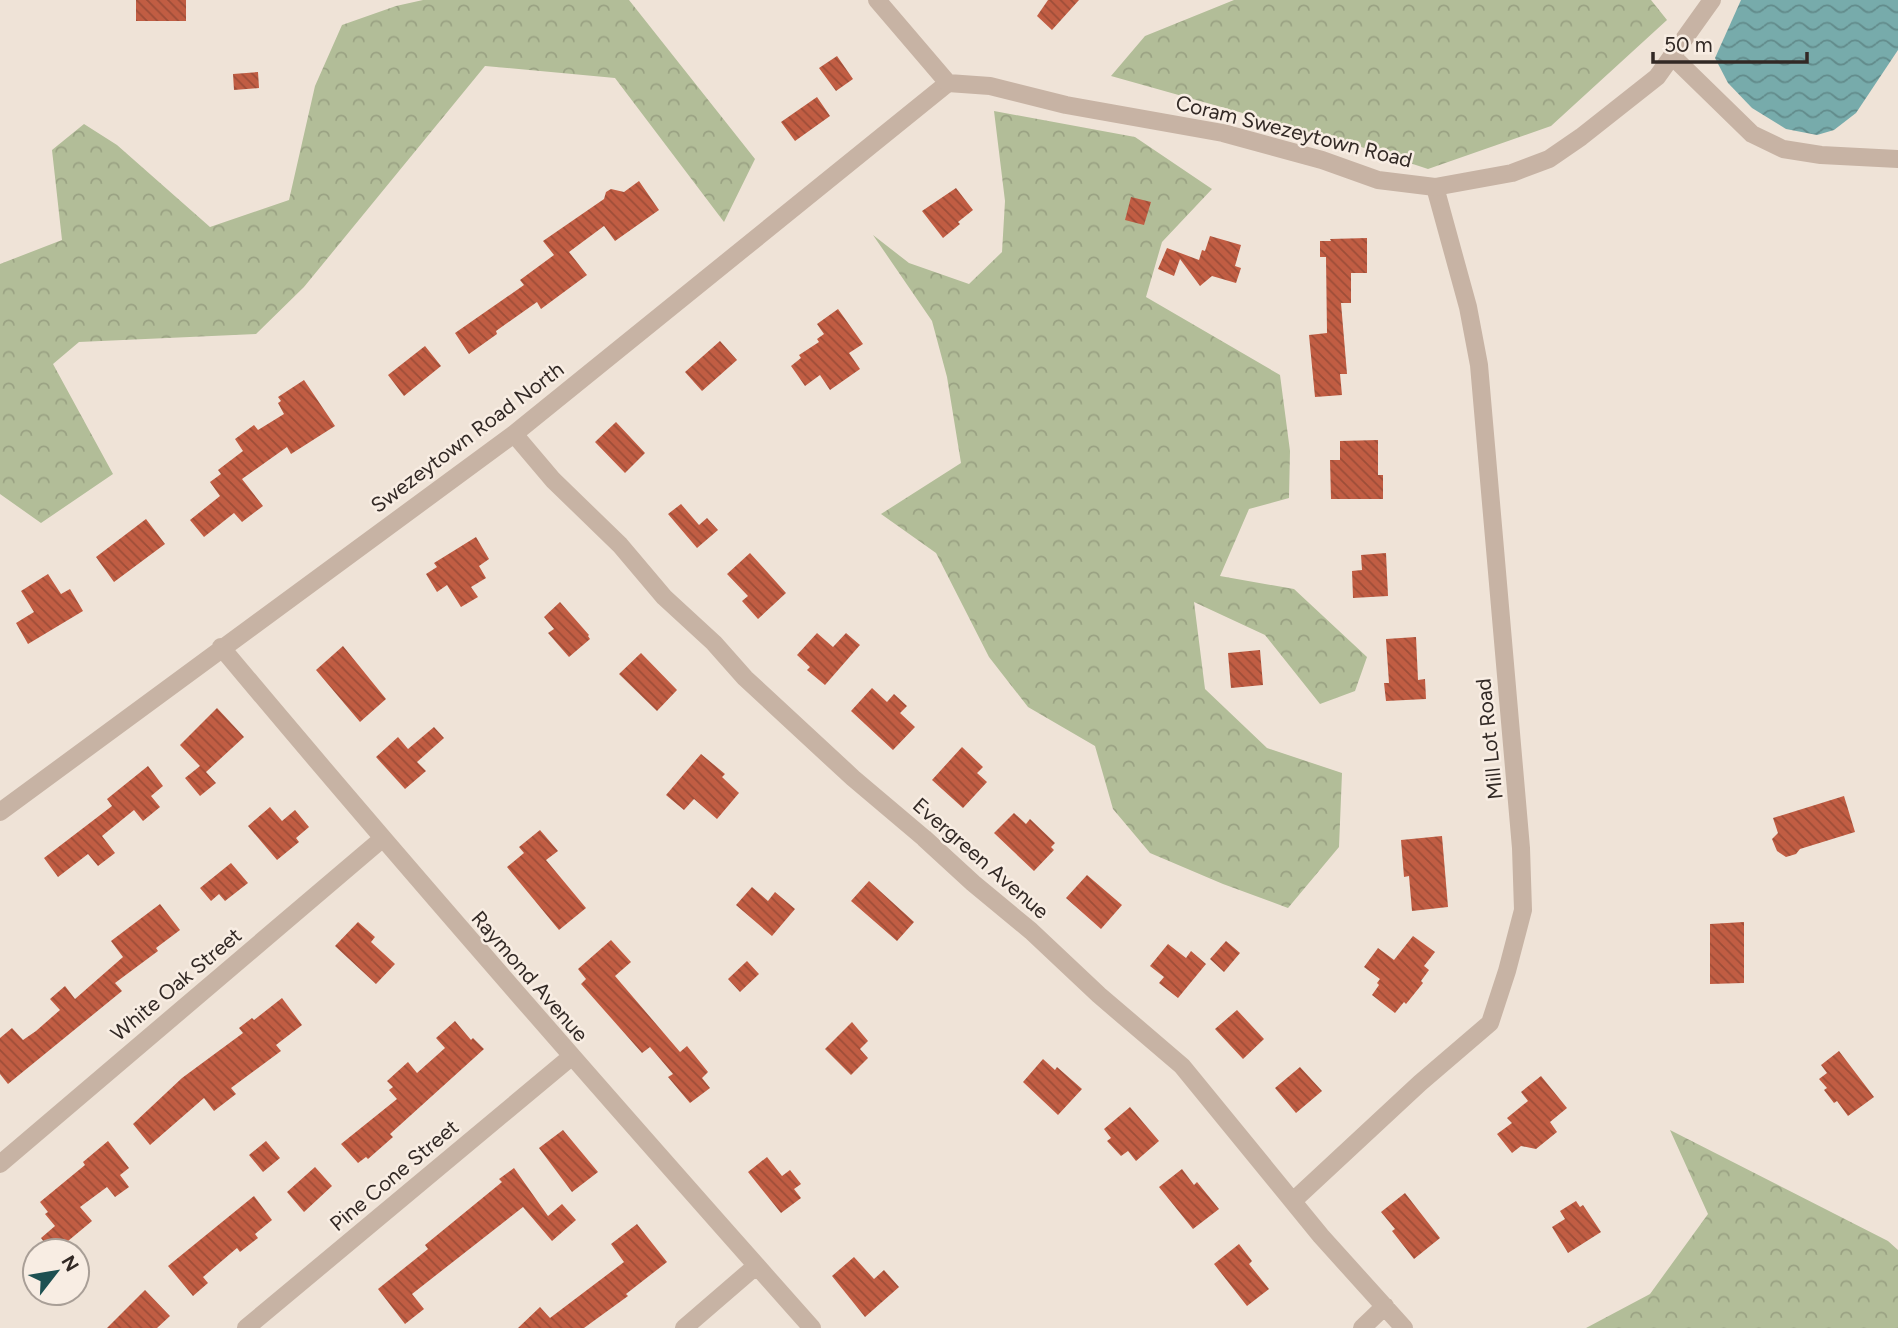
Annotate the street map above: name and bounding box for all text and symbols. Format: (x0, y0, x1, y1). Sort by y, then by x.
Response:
scale bar (1653, 21, 1807, 65)
text: 50 m (1664, 32, 1713, 57)
street label: Coram Swezeytown Road (1173, 90, 1415, 172)
street label: Swezeytown Road North (366, 356, 568, 518)
street label: Mill Lot Road (1470, 677, 1508, 801)
street label: Evergreen Avenue (908, 792, 1054, 924)
street label: Raymond Avenue (466, 906, 594, 1046)
street label: White Oak Street (106, 922, 246, 1046)
street label: Pine Cone Street (325, 1114, 463, 1236)
north arrow (21, 1237, 91, 1307)
text: N (57, 1251, 84, 1276)

